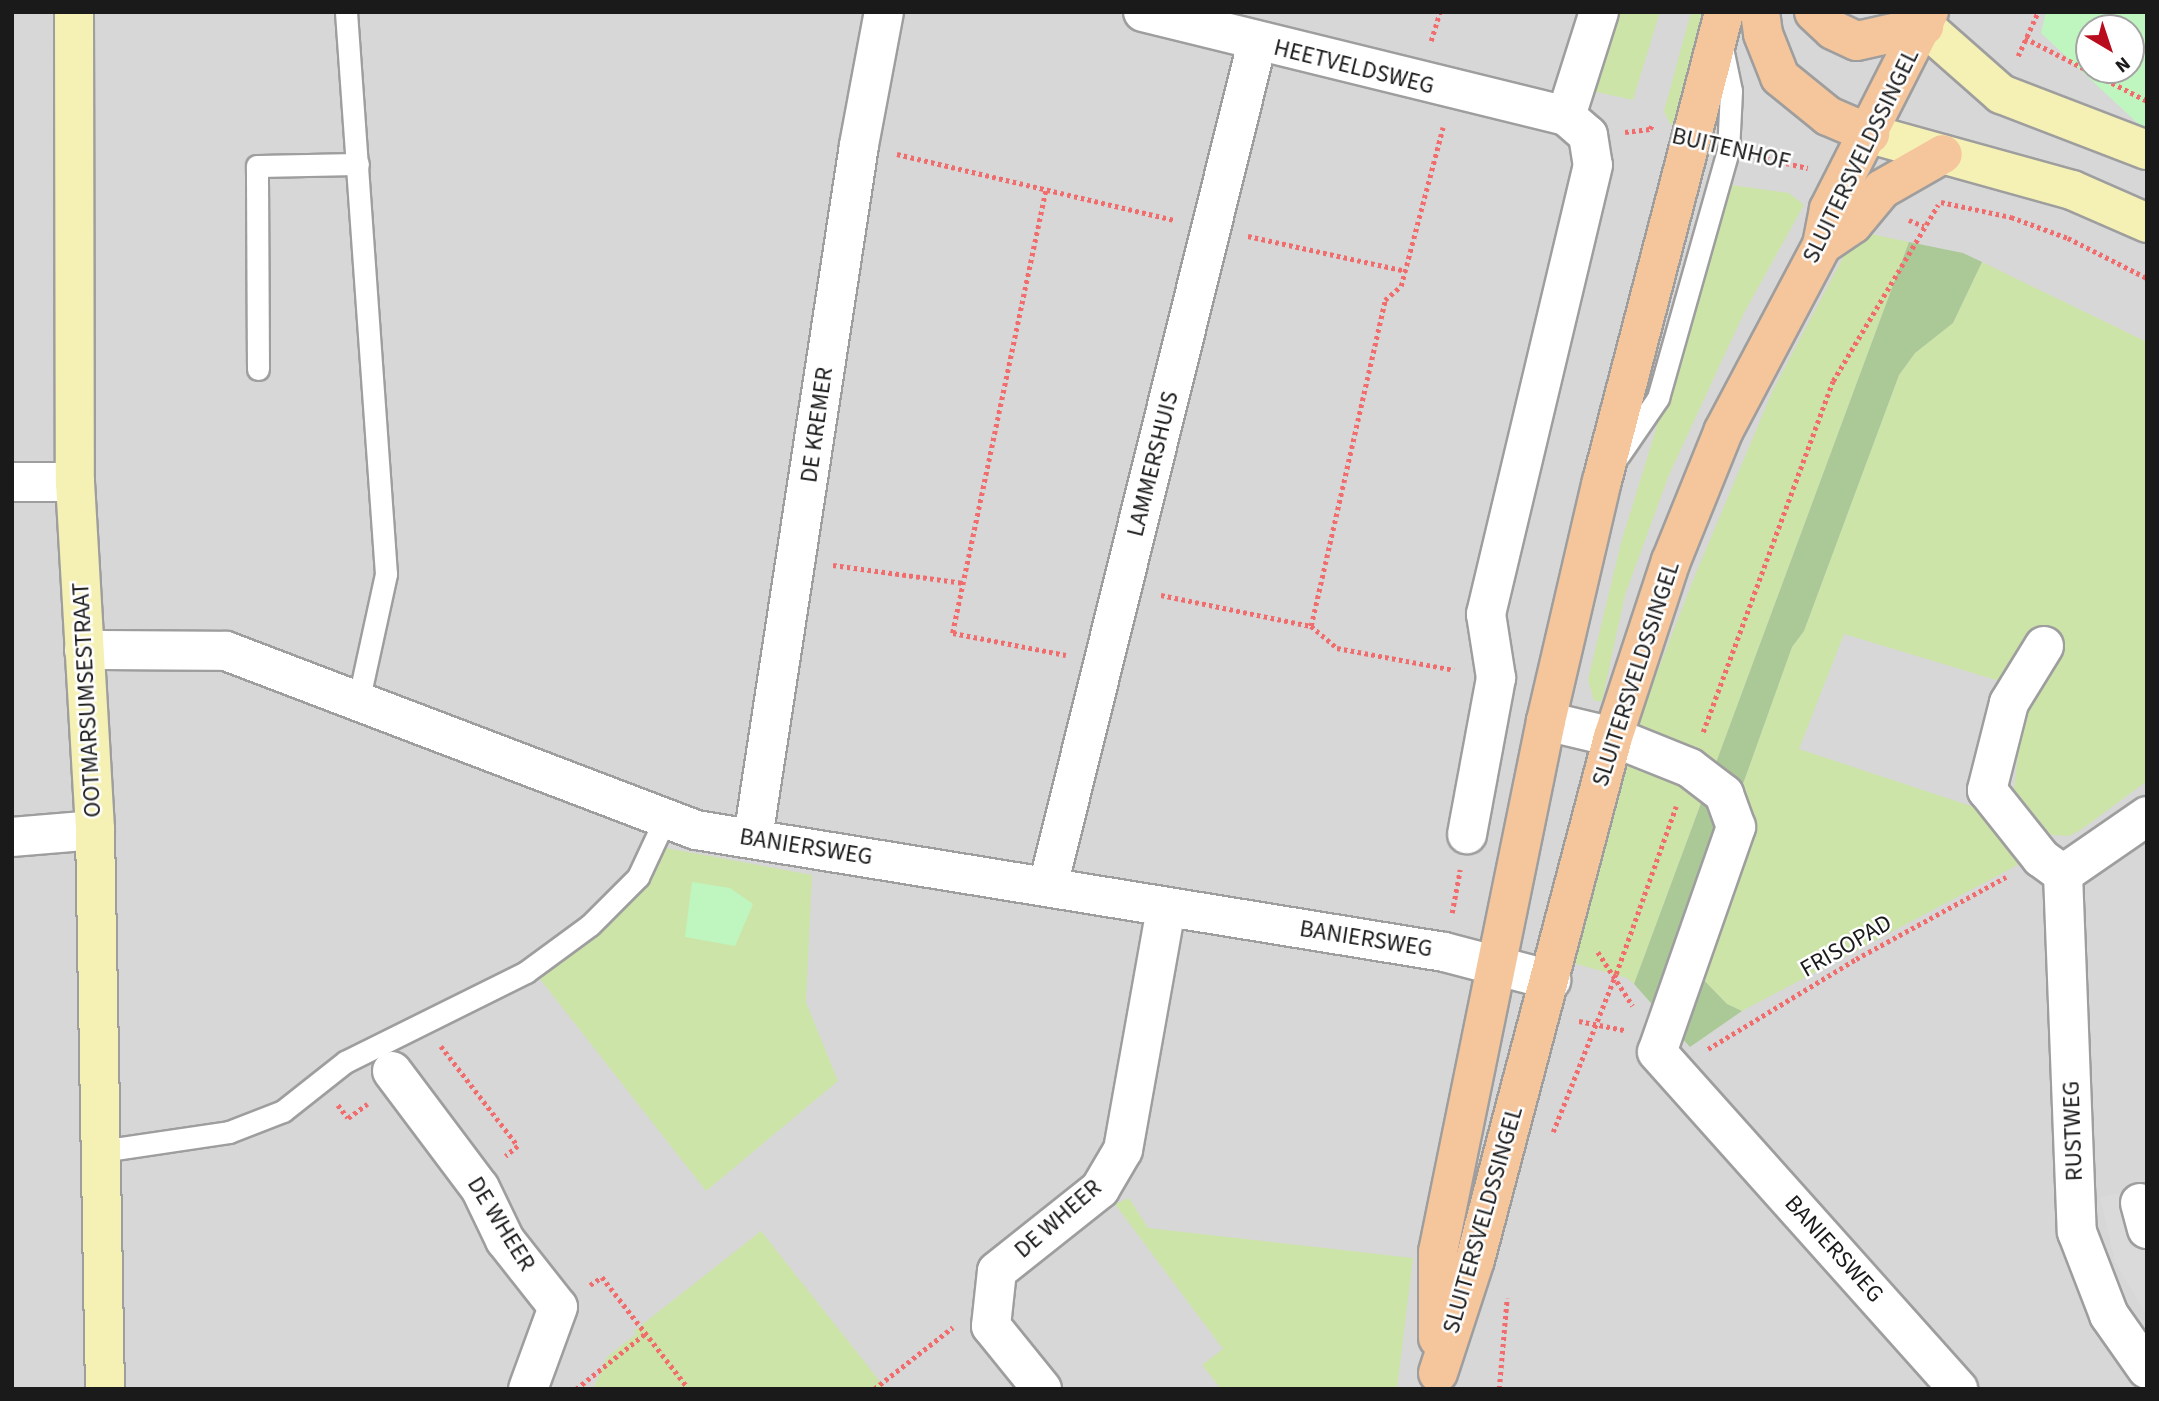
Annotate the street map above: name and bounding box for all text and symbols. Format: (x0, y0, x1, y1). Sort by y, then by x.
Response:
north arrow (2075, 14, 2145, 84)
street label: HEETVELDSWEG (1271, 33, 1437, 101)
street label: SLUITERSVELDSSINGEL (1797, 44, 1925, 268)
text: N (2109, 50, 2136, 79)
street label: BUITENHOF (1669, 121, 1793, 177)
street label: DE KREMER (795, 365, 839, 485)
street label: LAMMERSHUIS (1121, 388, 1185, 540)
street label: SLUITERSVELDSSINGEL (1586, 558, 1686, 790)
street label: OOTMARSUMSESTRAAT (66, 582, 108, 818)
street label: BANIERSWEG (738, 822, 874, 872)
street label: FRISOPAD (1795, 908, 1897, 984)
street label: BANIERSWEG (1298, 914, 1434, 964)
street label: RUSTWEG (2057, 1080, 2089, 1182)
street label: SLUITERSVELDSSINGEL (1437, 1103, 1529, 1337)
street label: DE WHEER (461, 1172, 541, 1276)
street label: DE WHEER (1009, 1173, 1107, 1265)
street label: BANIERSWEG (1778, 1190, 1890, 1308)

